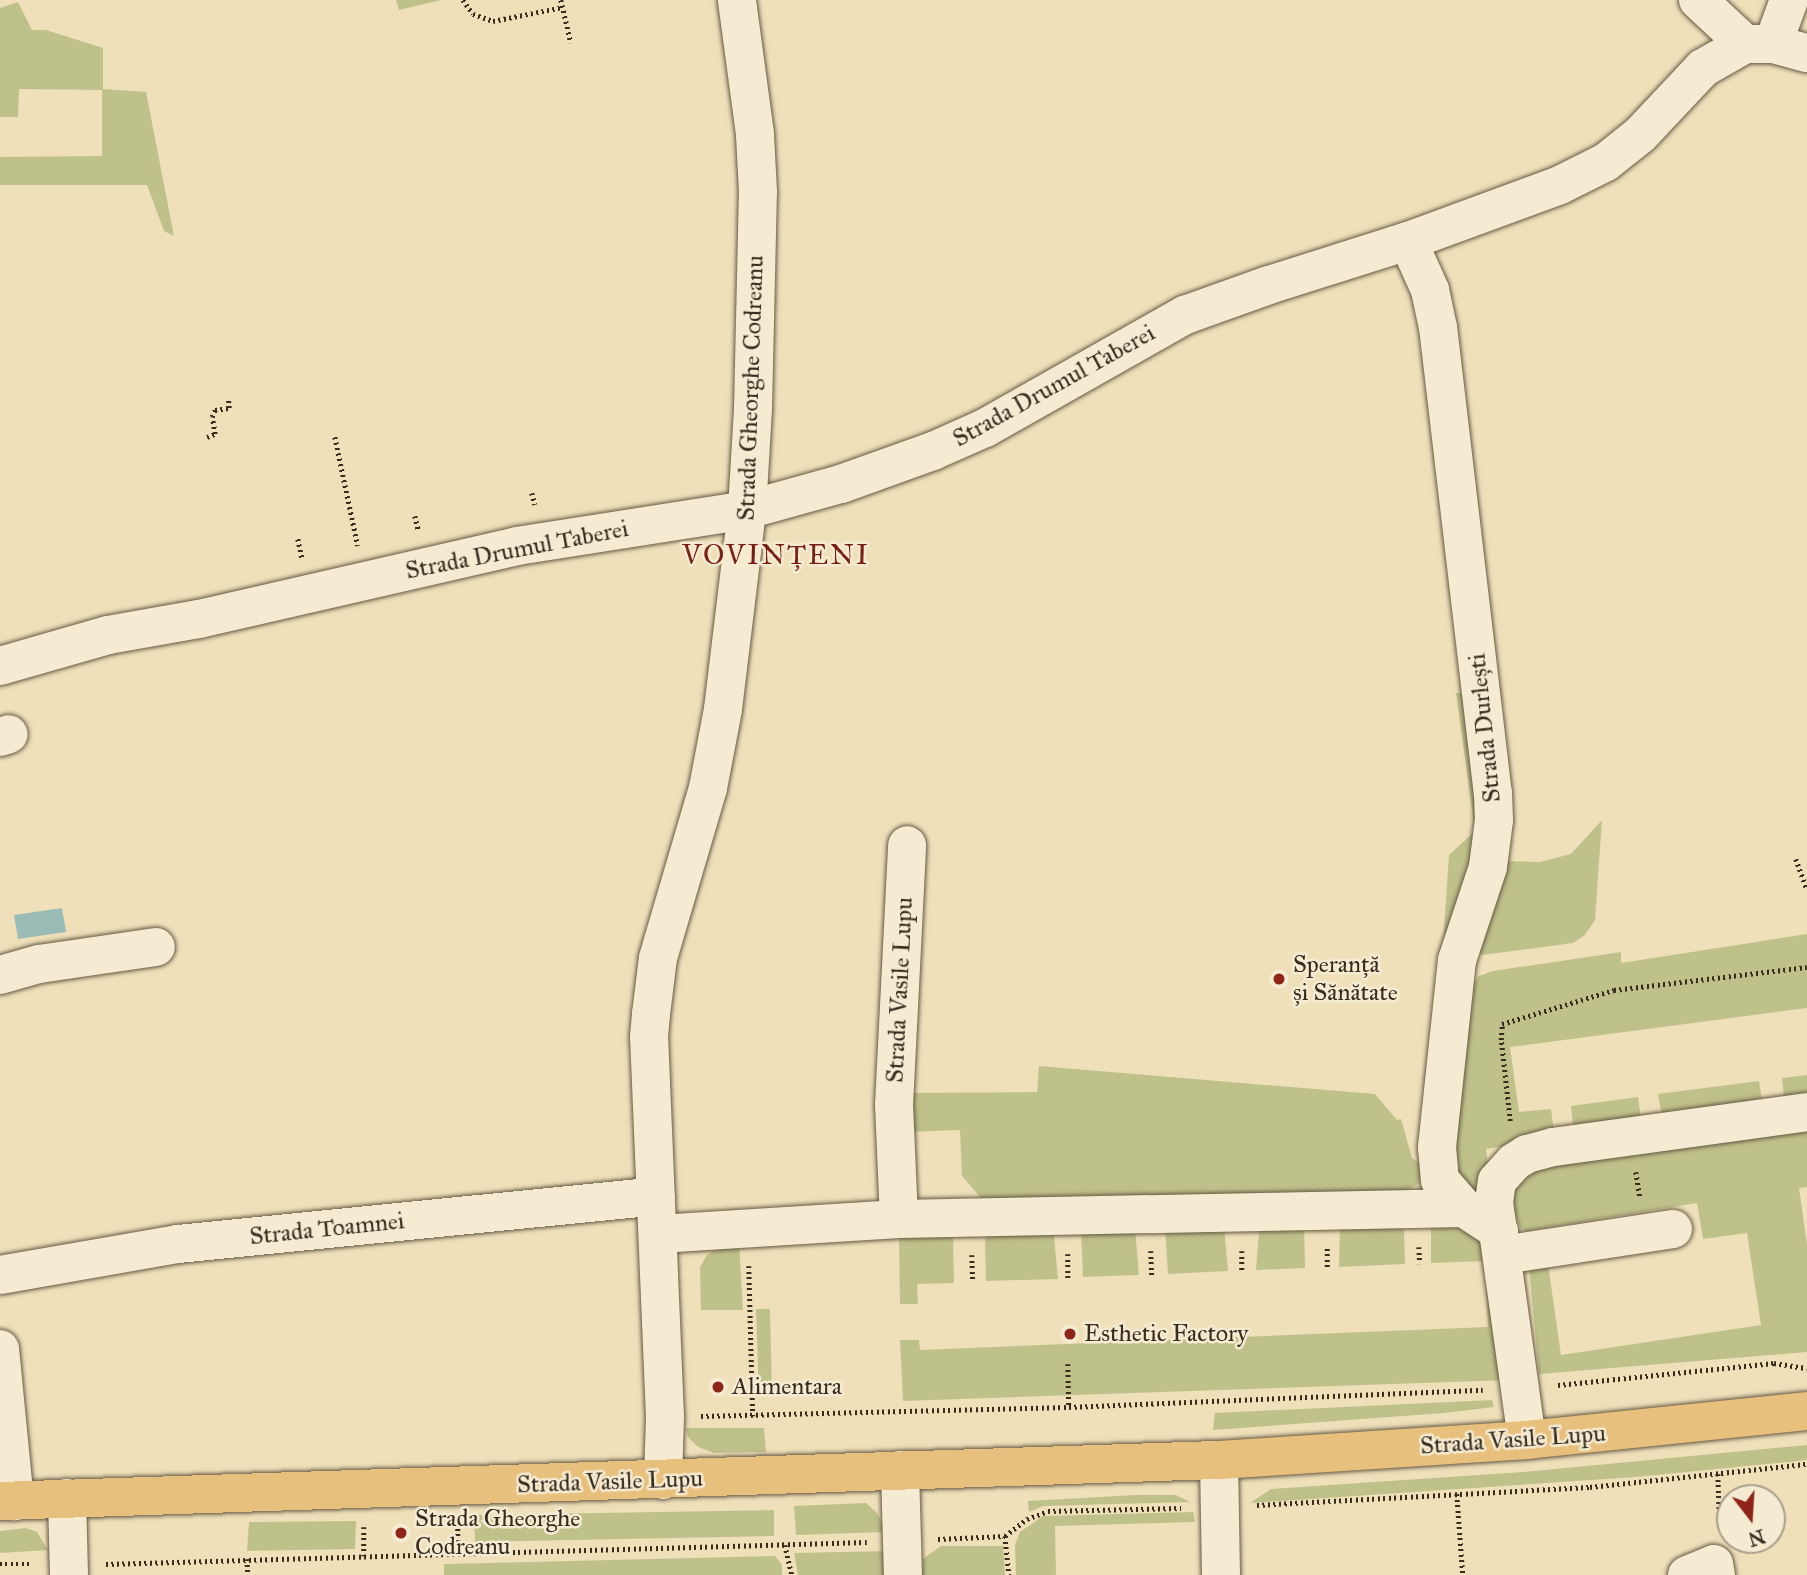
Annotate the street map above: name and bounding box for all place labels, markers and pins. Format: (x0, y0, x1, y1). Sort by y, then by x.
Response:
place label: Speranță și Sănătate (1293, 951, 1398, 1007)
marker: Speranță și Sănătate (1271, 971, 1287, 987)
place label: Esthetic Factory (1084, 1320, 1248, 1348)
marker: Esthetic Factory (1062, 1326, 1078, 1342)
place label: Alimentara (732, 1373, 842, 1401)
marker: Alimentara (710, 1379, 726, 1395)
place label: Strada Gheorghe Codreanu (415, 1505, 580, 1561)
marker: Strada Gheorghe Codreanu (393, 1525, 409, 1541)

